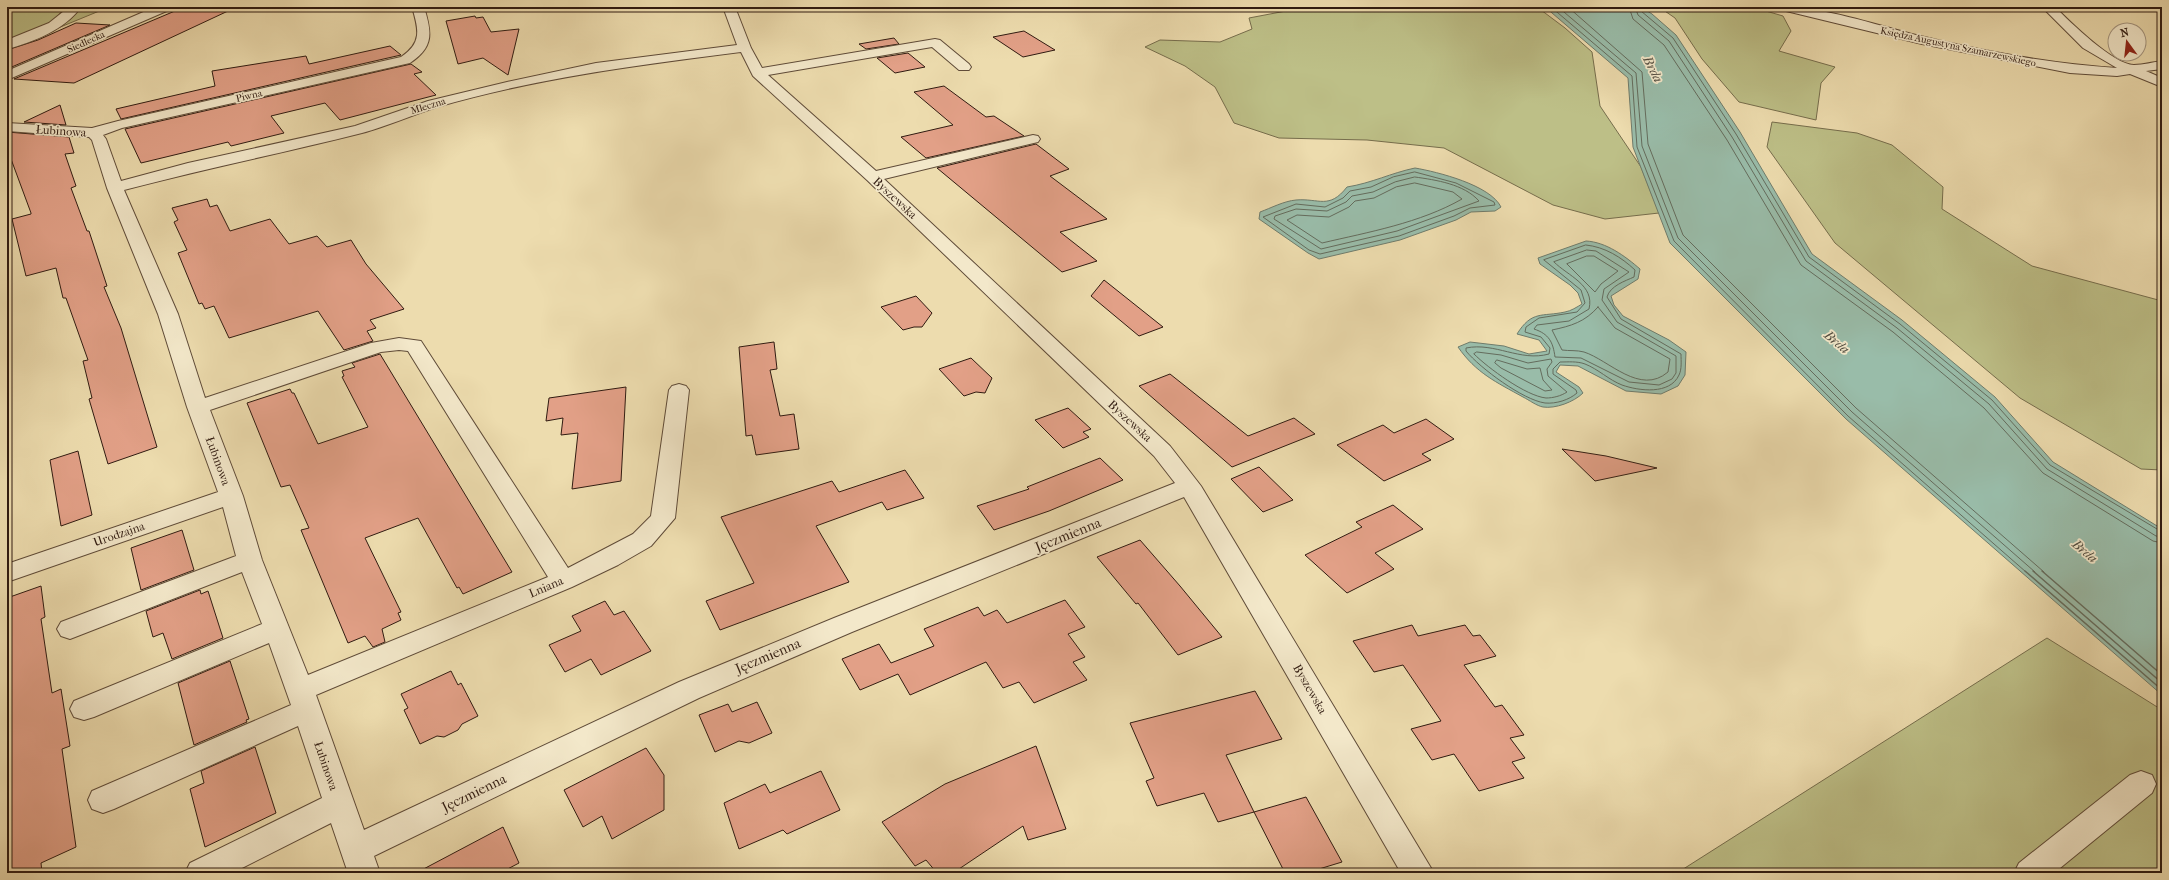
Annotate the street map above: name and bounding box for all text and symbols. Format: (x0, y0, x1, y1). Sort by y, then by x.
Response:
north arrow (2107, 22, 2147, 62)
street label: Księdza Augustyna Szamarzewskiego (1879, 25, 2037, 69)
text: N (2119, 25, 2131, 40)
street label: Siedlecka (65, 28, 107, 56)
water label: Brda (1640, 52, 1666, 85)
street label: Piwna (235, 87, 264, 105)
street label: Mleczna (409, 95, 447, 117)
street label: Łubinowa (35, 122, 87, 140)
street label: Byszewska (870, 174, 920, 222)
water label: Brda (1821, 327, 1853, 357)
street label: Byszewska (1105, 397, 1155, 445)
street label: Łubinowa (203, 435, 233, 488)
street label: Jęczmienna (1032, 514, 1104, 556)
street label: Urodzajna (91, 519, 147, 549)
water label: Brda (2069, 536, 2101, 566)
street label: Lniana (527, 573, 566, 600)
street label: Jęczmienna (732, 634, 804, 678)
street label: Byszewska (1290, 662, 1330, 717)
street label: Łubinowa (311, 740, 341, 793)
street label: Jęczmienna (438, 770, 509, 816)

